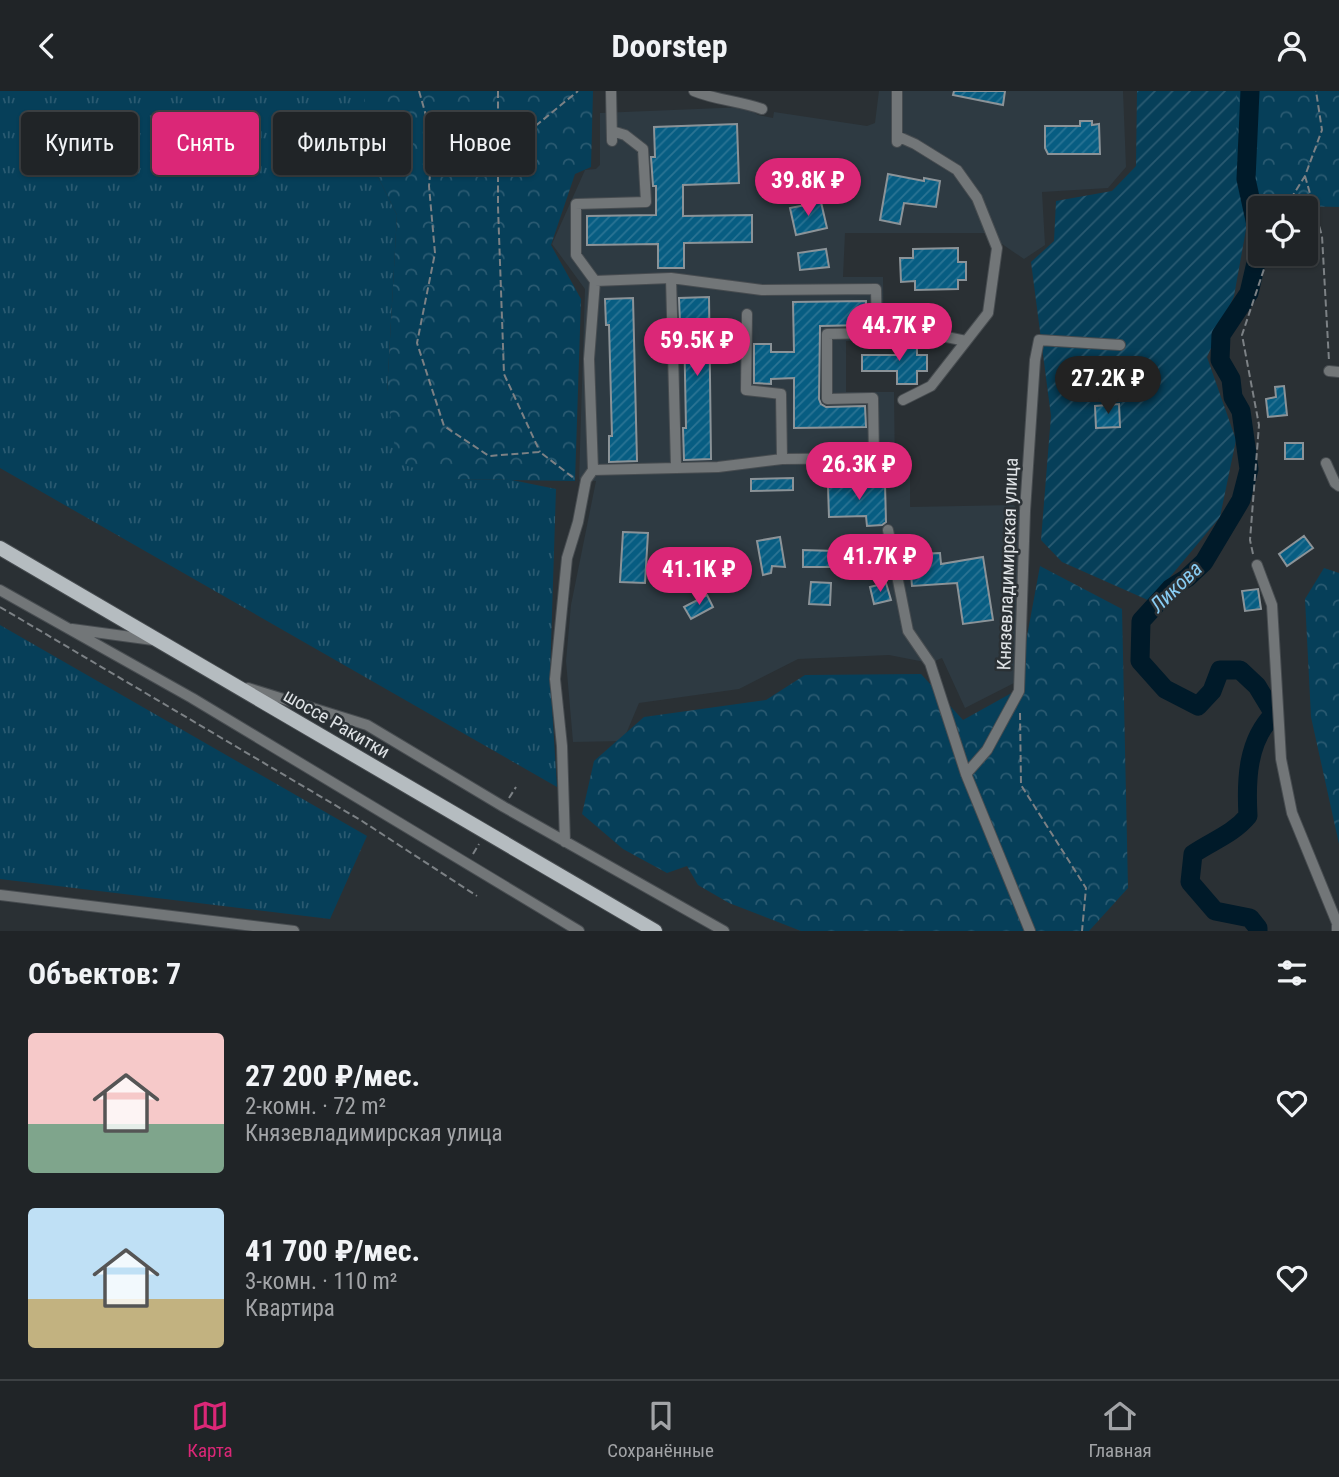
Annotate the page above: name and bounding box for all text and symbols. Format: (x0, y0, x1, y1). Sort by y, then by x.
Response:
icon: back (28, 27, 66, 65)
text: Doorstep (611, 27, 728, 65)
icon: person (1273, 27, 1311, 65)
chip: Купить (21, 112, 138, 175)
chip: Снять (152, 112, 259, 175)
chip: Фильтры (273, 112, 411, 175)
chip: Новое (425, 112, 535, 175)
pin: 39.8K ₽ (743, 159, 873, 218)
text: 39.8K ₽ (771, 167, 845, 194)
map controls (1248, 196, 1318, 266)
button: locate (1248, 196, 1318, 266)
pin: 44.7K ₽ (834, 303, 964, 363)
text: 44.7K ₽ (862, 312, 936, 339)
pin: 59.5K ₽ (632, 319, 762, 378)
text: 59.5K ₽ (660, 327, 734, 354)
pin: 27.2K ₽ (1043, 357, 1173, 416)
text: 27.2K ₽ (1071, 365, 1145, 392)
pin: 26.3K ₽ (794, 443, 924, 502)
text: 26.3K ₽ (822, 451, 896, 478)
street label: Князевладимирская улица (992, 457, 1023, 671)
pin: 41.7K ₽ (815, 535, 945, 594)
text: 41.7K ₽ (843, 543, 917, 570)
pin: 41.1K ₽ (634, 547, 764, 607)
text: 41.1K ₽ (662, 556, 736, 583)
water label: Ликова (1144, 557, 1207, 618)
street label: шоссе Ракитки (279, 684, 394, 763)
icon: filters (1273, 954, 1311, 992)
text: Объектов: 7 (28, 956, 181, 991)
text: 27 200 ₽/мес. (245, 1058, 420, 1093)
icon: home (84, 1061, 168, 1145)
icon: heart (1273, 1084, 1311, 1122)
text: 2-комн. · 72 m² (245, 1093, 386, 1120)
text: Князевладимирская улица (245, 1120, 503, 1147)
text: 41 700 ₽/мес. (245, 1233, 420, 1268)
icon: home (84, 1236, 168, 1320)
icon: heart (1273, 1259, 1311, 1297)
text: 3-комн. · 110 m² (245, 1268, 397, 1295)
text: Квартира (245, 1295, 335, 1322)
tab: Карта (187, 1397, 233, 1462)
tab: Сохранённые (607, 1397, 714, 1462)
tab: Главная (1088, 1397, 1152, 1462)

